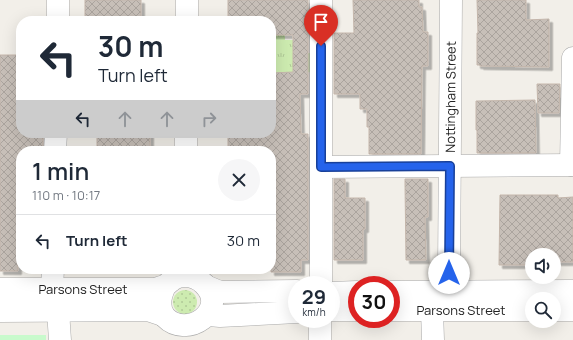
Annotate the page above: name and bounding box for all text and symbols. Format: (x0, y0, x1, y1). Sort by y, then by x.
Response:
pin (304, 5, 338, 46)
icon: arrive (310, 11, 332, 33)
text: 30 m (98, 27, 163, 65)
icon: left (32, 32, 84, 84)
street label: Nottingham Street (441, 41, 460, 153)
text: Turn left (98, 63, 168, 87)
icon: left (72, 108, 94, 130)
icon: ahead (114, 108, 136, 130)
icon: ahead (156, 108, 178, 130)
icon: right (198, 108, 220, 130)
text: 1 min (32, 154, 89, 187)
button: close (218, 159, 260, 201)
text: 110 m · 10:17 (32, 186, 100, 204)
icon: left (32, 230, 54, 252)
text: Turn left (66, 230, 128, 251)
text: 30 m (227, 230, 260, 251)
map controls (525, 248, 561, 328)
button: sound (525, 248, 561, 284)
position arrow (428, 252, 470, 294)
speed limit sign: 30 (348, 276, 400, 328)
street label: Parsons Street (38, 280, 128, 298)
text: 29 (302, 283, 326, 310)
button: search (525, 292, 561, 328)
street label: Parsons Street (416, 301, 506, 319)
text: km/h (302, 305, 326, 319)

